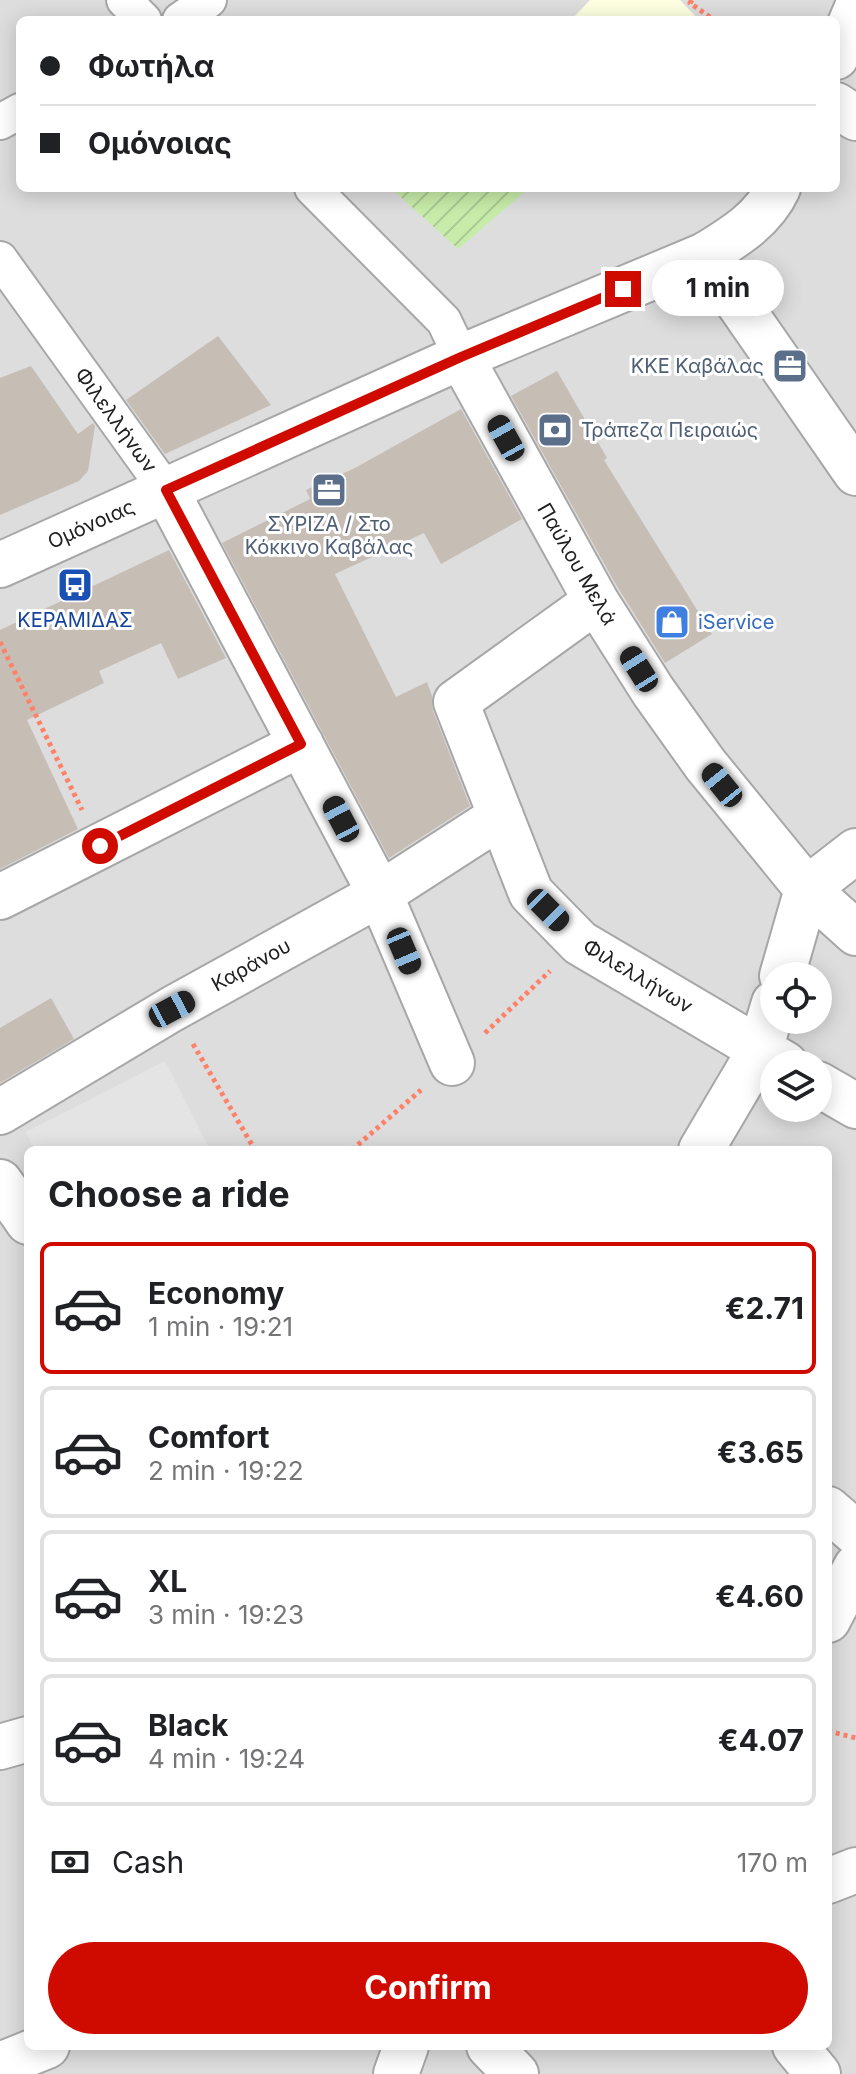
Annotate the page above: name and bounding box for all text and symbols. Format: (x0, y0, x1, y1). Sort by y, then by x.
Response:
text: Φωτήλα (88, 48, 215, 84)
text: Ομόνοιας (88, 125, 232, 161)
callout: 1 min (651, 261, 783, 317)
route end (605, 271, 641, 307)
text: 1 min (686, 272, 750, 303)
office icon: ΚΚΕ Καβάλας (771, 347, 809, 385)
place label: ΚΚΕ Καβάλας (631, 354, 764, 378)
street label: Φιλελλήνων (70, 363, 162, 477)
car (484, 411, 528, 465)
bank icon: Τράπεζα Πειραιώς (536, 411, 574, 449)
place label: Τράπεζα Πειραιώς (581, 418, 758, 442)
office icon: ΣΥΡΙΖΑ / Στο Κόκκινο Καβάλας (310, 471, 348, 509)
street label: Ομόνοιας (44, 494, 138, 554)
street label: Παύλου Μελά (532, 499, 622, 629)
place label: ΣΥΡΙΖΑ / Στο Κόκκινο Καβάλας (245, 512, 413, 559)
bus stop icon: ΚΕΡΑΜΙΔΑΣ (56, 566, 94, 604)
shop icon: iService (653, 603, 691, 641)
place label: ΚΕΡΑΜΙΔΑΣ (17, 608, 133, 632)
place label: iService (698, 610, 774, 634)
car (616, 642, 662, 696)
car (698, 759, 746, 811)
car (319, 792, 363, 846)
route start (82, 828, 118, 864)
car (523, 885, 573, 935)
car (384, 924, 424, 978)
street label: Καράνου (207, 934, 295, 996)
street label: Φιλελλήνων (579, 934, 697, 1018)
map controls (760, 962, 832, 1122)
button: locate (760, 962, 832, 1034)
car (145, 987, 199, 1031)
button: layers (760, 1050, 832, 1122)
text: Choose a ride (48, 1172, 290, 1216)
icon: car (52, 1272, 124, 1344)
text: Economy (148, 1275, 284, 1311)
text: €2.71 (725, 1290, 804, 1326)
text: 1 min · 19:21 (148, 1311, 293, 1342)
icon: car (52, 1416, 124, 1488)
text: Comfort (148, 1419, 269, 1455)
text: €3.65 (717, 1434, 804, 1470)
text: 2 min · 19:22 (148, 1455, 304, 1486)
icon: car (52, 1560, 124, 1632)
text: XL (148, 1563, 187, 1599)
text: €4.60 (715, 1578, 804, 1614)
text: 3 min · 19:23 (148, 1599, 304, 1630)
icon: car (52, 1704, 124, 1776)
text: Black (148, 1707, 228, 1743)
text: €4.07 (718, 1722, 804, 1758)
text: 4 min · 19:24 (148, 1743, 305, 1774)
icon: cash (48, 1840, 92, 1884)
text: Cash (112, 1844, 184, 1880)
text: 170 m (737, 1847, 808, 1878)
button: Confirm (48, 1942, 808, 2034)

